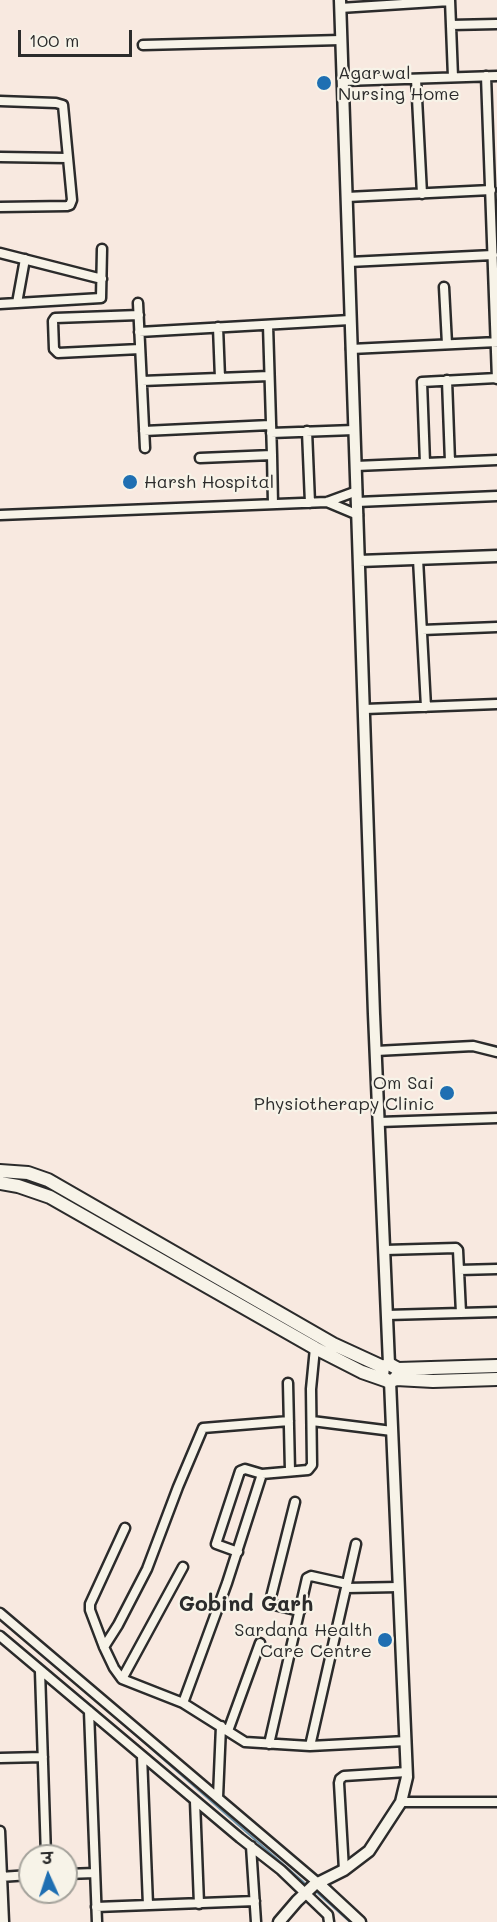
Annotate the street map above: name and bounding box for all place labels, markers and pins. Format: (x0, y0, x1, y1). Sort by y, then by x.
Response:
place label: Agarwal Nursing Home (338, 62, 460, 104)
marker: Agarwal Nursing Home (315, 74, 333, 92)
place label: Harsh Hospital (144, 471, 274, 493)
marker: Harsh Hospital (121, 473, 139, 491)
place label: Om Sai Physiotherapy Clinic (254, 1072, 434, 1114)
marker: Om Sai Physiotherapy Clinic (438, 1084, 456, 1102)
place label: Sardana Health Care Centre (234, 1619, 372, 1662)
marker: Sardana Health Care Centre (376, 1631, 394, 1649)

